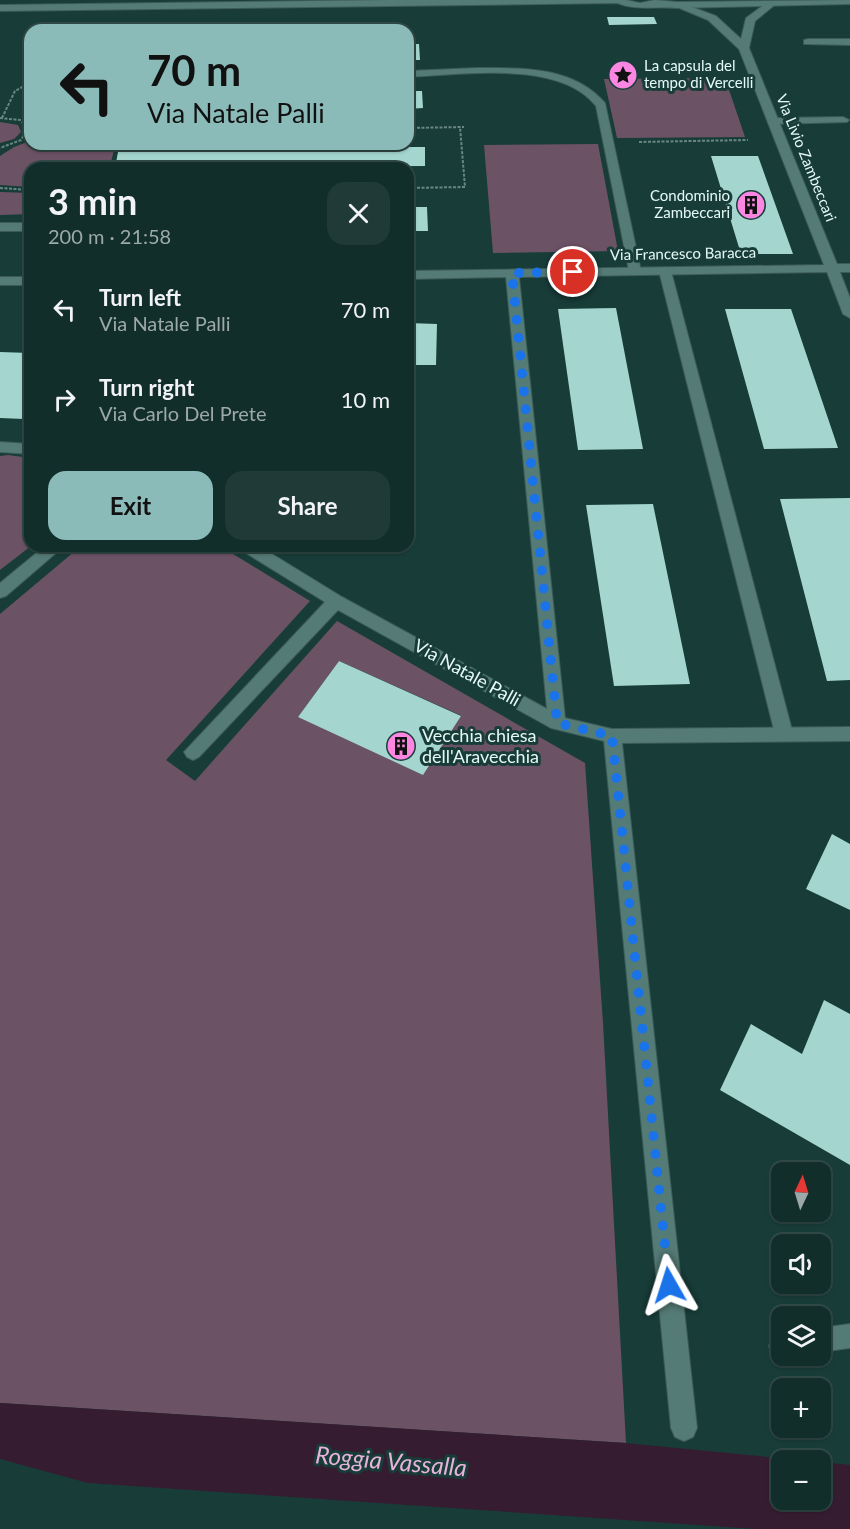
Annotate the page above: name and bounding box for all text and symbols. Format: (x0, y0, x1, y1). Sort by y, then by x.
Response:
text: 70 m (147, 45, 241, 95)
icon: left (48, 48, 126, 126)
place label: La capsula del tempo di Vercelli (644, 56, 753, 91)
place icon: La capsula del tempo di Vercelli (607, 59, 639, 91)
street label: Via Livio Zambeccari (773, 91, 841, 224)
text: Via Natale Palli (147, 96, 325, 129)
text: 3 min (48, 179, 137, 223)
button: close (327, 182, 390, 245)
place label: Condominio Zambeccari (650, 186, 730, 221)
building icon: Condominio Zambeccari (735, 189, 767, 221)
text: 200 m · 21:58 (48, 224, 171, 248)
street label: Via Francesco Baracca (610, 243, 756, 263)
pin (547, 246, 598, 297)
icon: arrive (556, 255, 589, 288)
text: Turn left (99, 284, 181, 311)
icon: left (48, 293, 81, 326)
text: 70 m (341, 296, 390, 323)
text: Via Natale Palli (99, 311, 231, 335)
text: Turn right (99, 374, 194, 401)
icon: right (48, 383, 81, 416)
text: 10 m (341, 386, 390, 413)
text: Via Carlo Del Prete (99, 401, 267, 425)
button: Exit (48, 471, 213, 540)
button: Share (225, 471, 390, 540)
street label: Via Natale Palli (410, 634, 525, 710)
place label: Vecchia chiesa dell'Aravecchia (422, 724, 539, 767)
building icon: Vecchia chiesa dell'Aravecchia (385, 730, 417, 762)
north arrow (771, 1162, 831, 1222)
map controls (771, 1162, 831, 1510)
button: sound (771, 1234, 831, 1294)
position arrow (637, 1253, 701, 1317)
button: layers (771, 1306, 831, 1366)
button: + (771, 1378, 831, 1438)
water label: Roggia Vassalla (314, 1439, 468, 1482)
button: − (771, 1450, 831, 1510)

